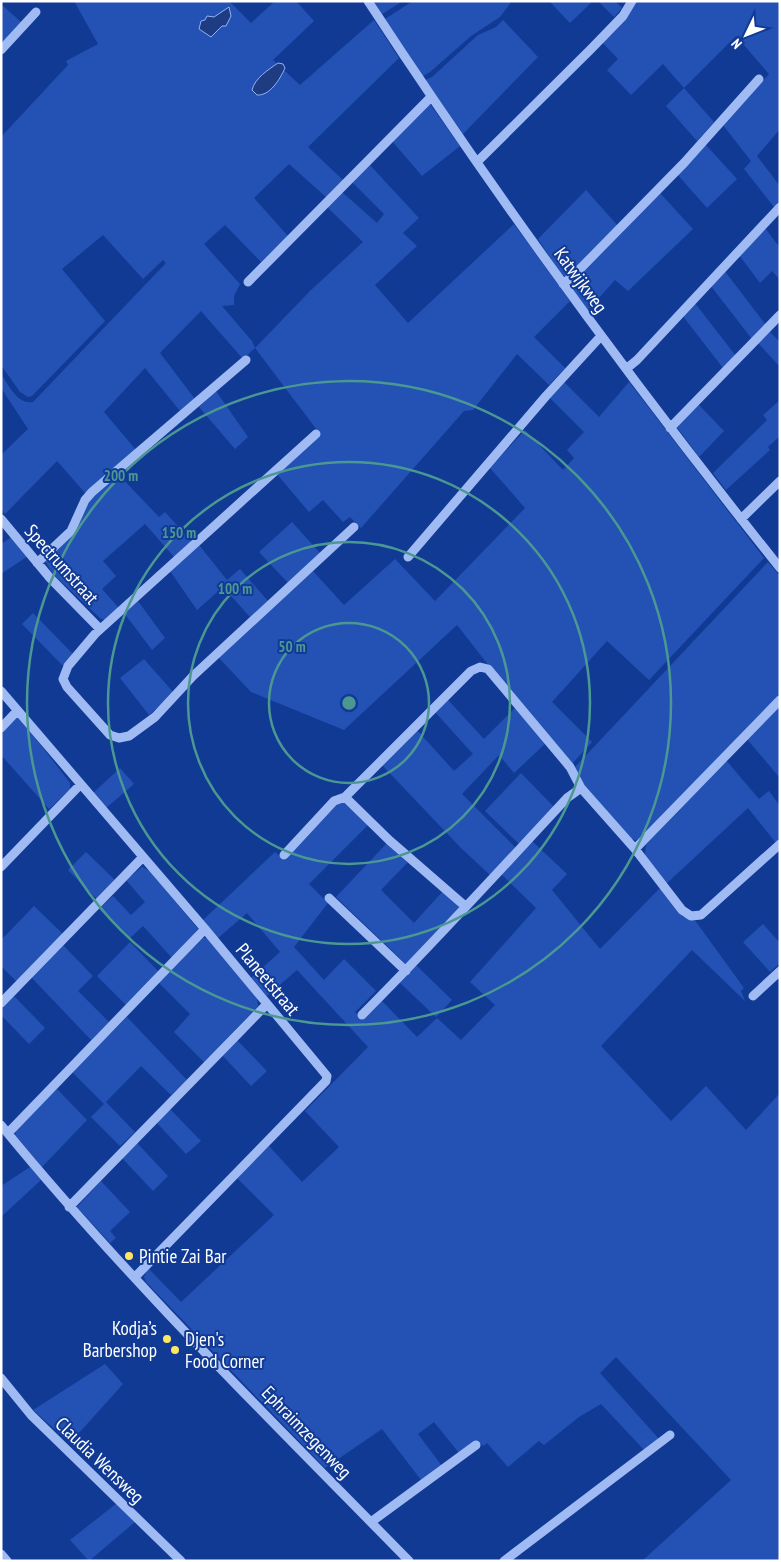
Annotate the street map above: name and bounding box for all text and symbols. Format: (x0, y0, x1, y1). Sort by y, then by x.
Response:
north arrow (721, 10, 771, 60)
text: N (727, 35, 746, 53)
street label: Katwijkweg (549, 242, 613, 318)
text: 200 m (104, 466, 138, 485)
street label: Spectrumstraat (20, 519, 105, 609)
text: 150 m (162, 523, 196, 542)
text: 100 m (218, 579, 252, 598)
text: 50 m (278, 637, 306, 656)
centre of rings (340, 694, 358, 712)
street label: Planeetstraat (231, 938, 306, 1021)
place label: Pintie Zai Bar (139, 1244, 227, 1268)
marker: Pintie Zai Bar (123, 1250, 135, 1262)
place label: Kodja’s Barbershop (83, 1316, 157, 1362)
place label: Djen's Food Corner (185, 1327, 265, 1373)
marker: Kodja’s Barbershop (161, 1333, 173, 1345)
marker: Djen's Food Corner (169, 1344, 181, 1356)
street label: Ephraimzegenweg (257, 1381, 357, 1483)
street label: Claudia Wensweg (51, 1412, 149, 1508)

